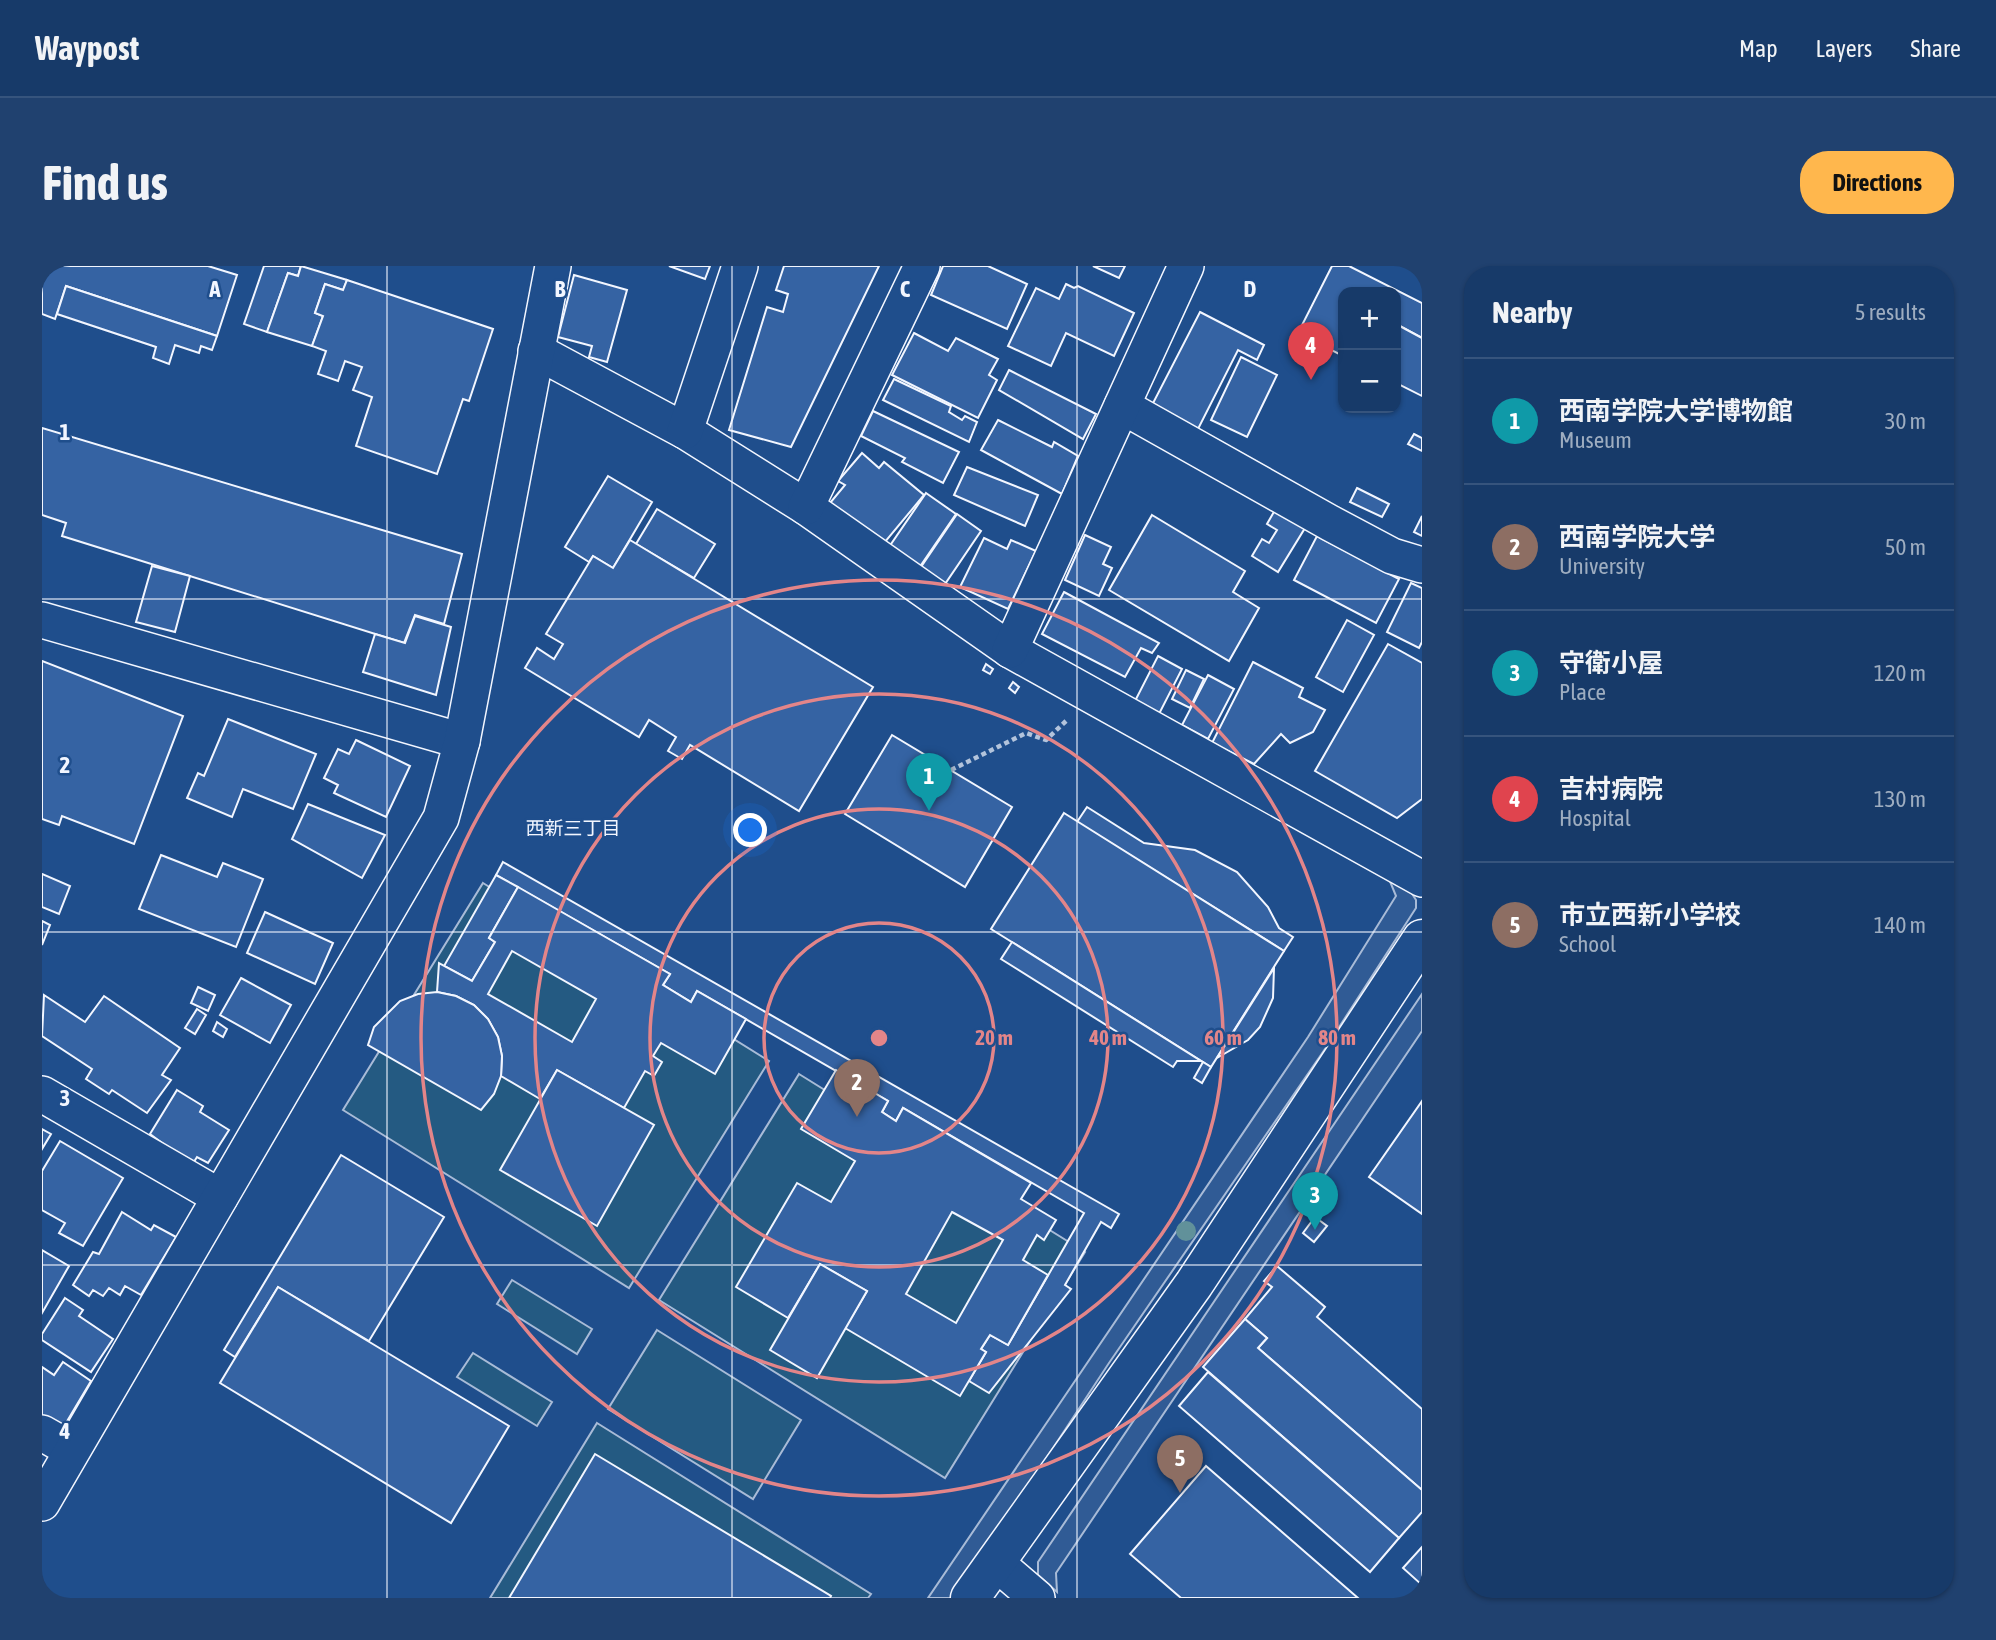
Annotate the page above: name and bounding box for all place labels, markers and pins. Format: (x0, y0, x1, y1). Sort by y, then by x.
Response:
pin: 4 (1288, 322, 1334, 380)
pin: 1 (906, 753, 952, 811)
centre of rings (867, 1026, 891, 1050)
pin: 2 (834, 1059, 880, 1117)
pin: 3 (1292, 1172, 1338, 1230)
pin: 5 (1157, 1435, 1203, 1493)

